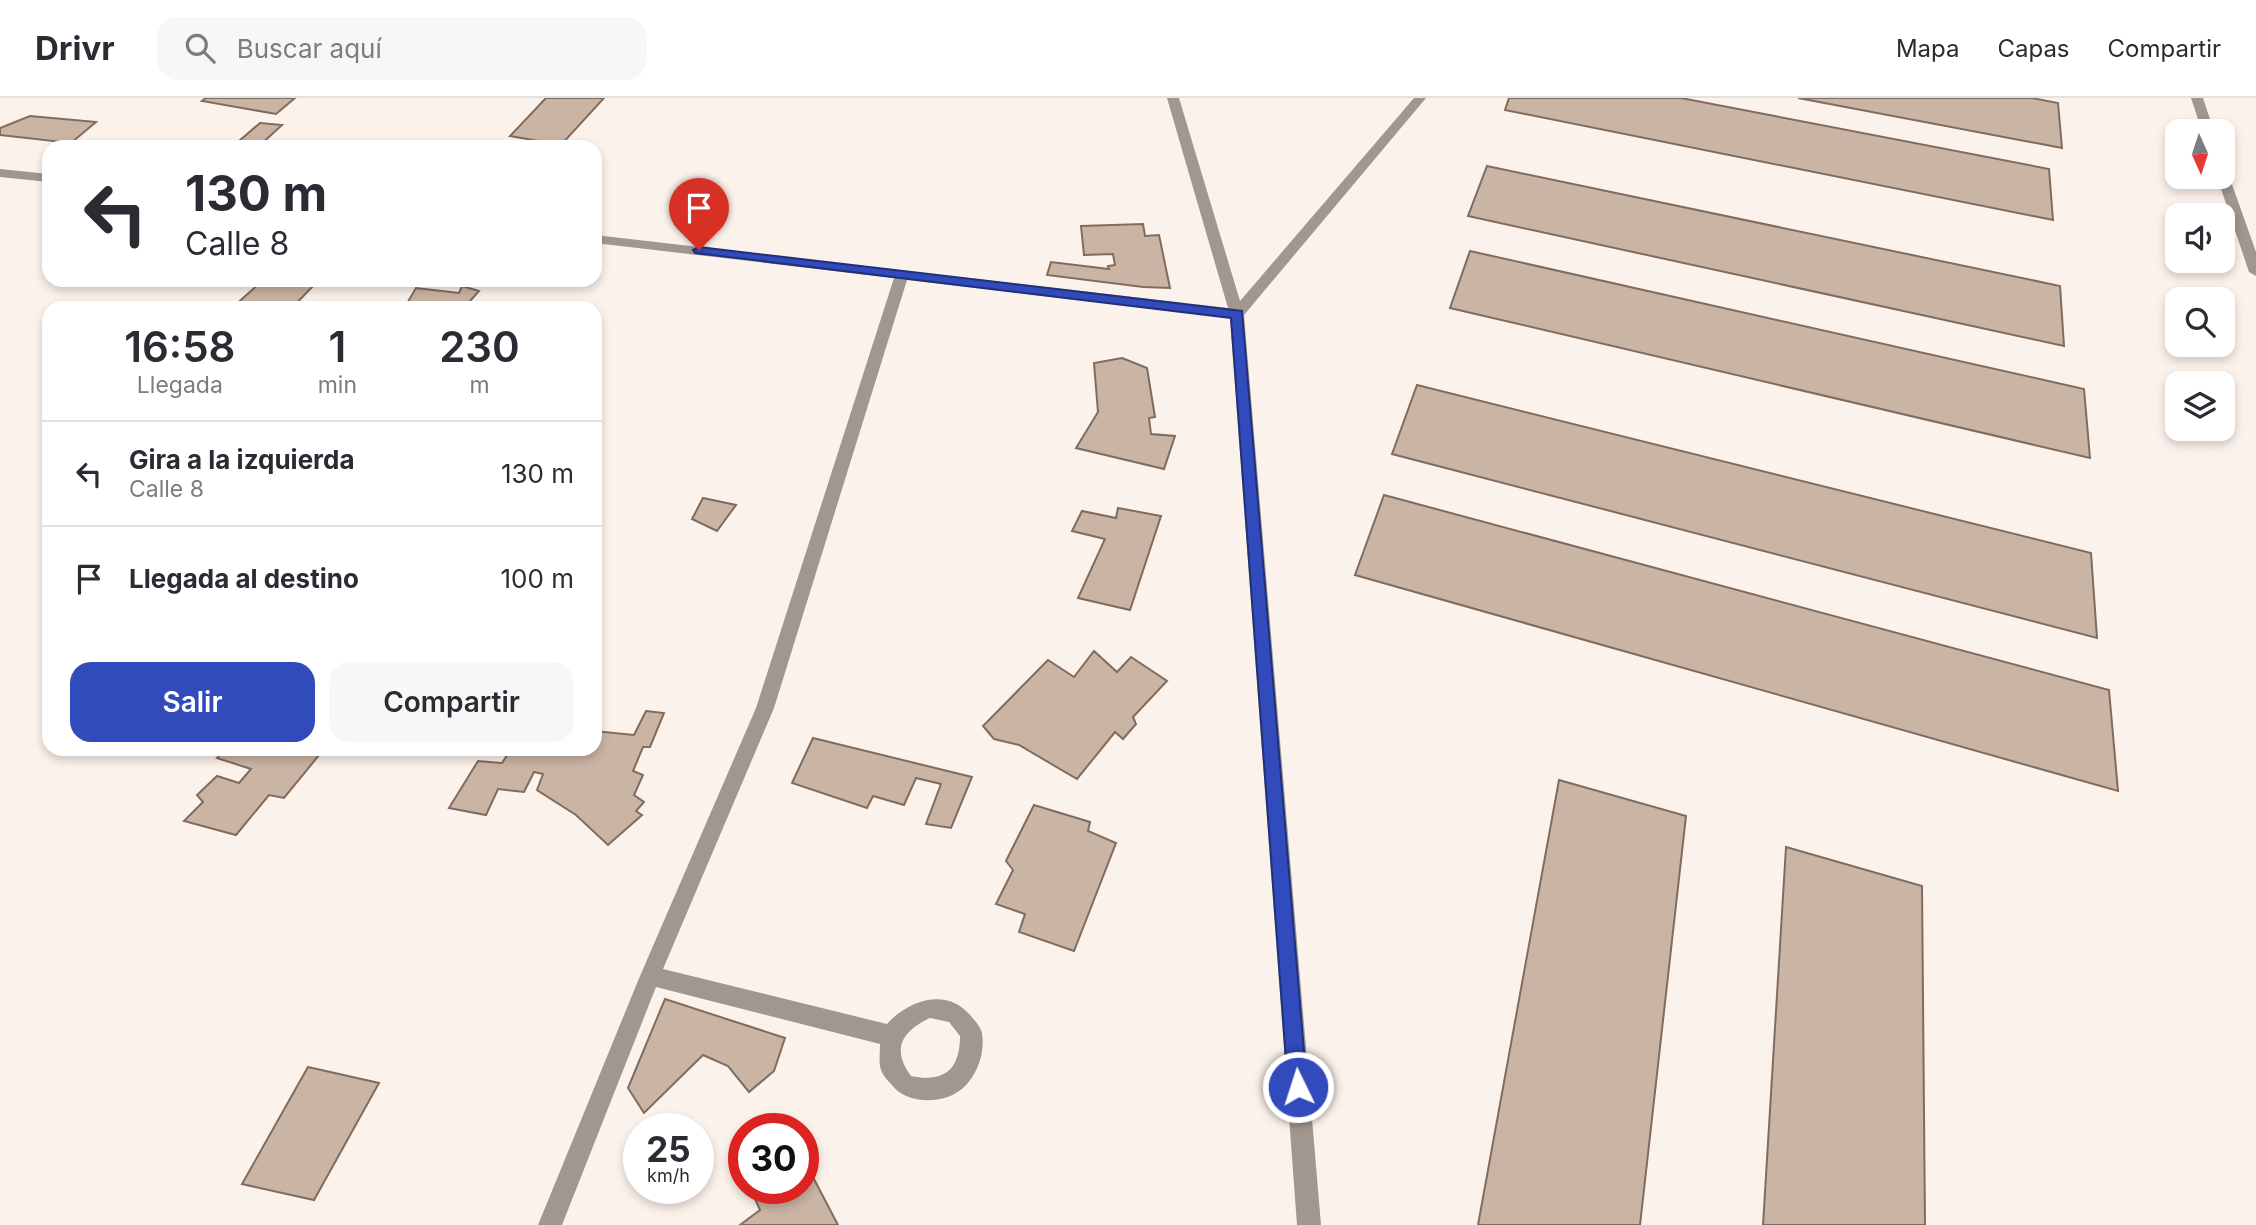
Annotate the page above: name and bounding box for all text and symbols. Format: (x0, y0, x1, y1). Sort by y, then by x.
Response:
search box (157, 17, 647, 80)
text: Drivr (35, 28, 115, 68)
icon: search (181, 29, 219, 67)
text: Buscar aquí (237, 33, 382, 64)
text: Mapa (1896, 34, 1959, 63)
text: Capas (1997, 34, 2070, 63)
text: Compartir (2108, 34, 2221, 63)
north arrow (2165, 119, 2235, 189)
map controls (2165, 119, 2235, 441)
text: 130 m (185, 164, 327, 223)
icon: left (70, 168, 161, 259)
pin (669, 178, 729, 250)
icon: arrive (680, 189, 718, 227)
button: sound (2165, 203, 2235, 273)
text: Calle 8 (185, 224, 289, 263)
button: search (2165, 287, 2235, 357)
text: 16:58 (124, 321, 236, 372)
text: 1 (328, 321, 346, 372)
text: 230 (439, 321, 520, 372)
text: Llegada (137, 371, 223, 399)
text: min (318, 371, 357, 399)
text: m (469, 371, 490, 399)
button: layers (2165, 371, 2235, 441)
text: Gira a la izquierda (129, 444, 355, 475)
icon: left (70, 455, 108, 493)
text: 130 m (501, 458, 574, 489)
text: Calle 8 (129, 475, 204, 503)
icon: arrive (70, 560, 108, 598)
text: Llegada al destino (129, 563, 359, 594)
text: 100 m (501, 563, 574, 594)
button: Salir (70, 662, 315, 742)
button: Compartir (329, 662, 574, 742)
position arrow (1261, 1050, 1335, 1124)
speed limit sign: 30 (728, 1113, 819, 1204)
text: 25 (646, 1128, 691, 1170)
text: km/h (647, 1165, 690, 1186)

